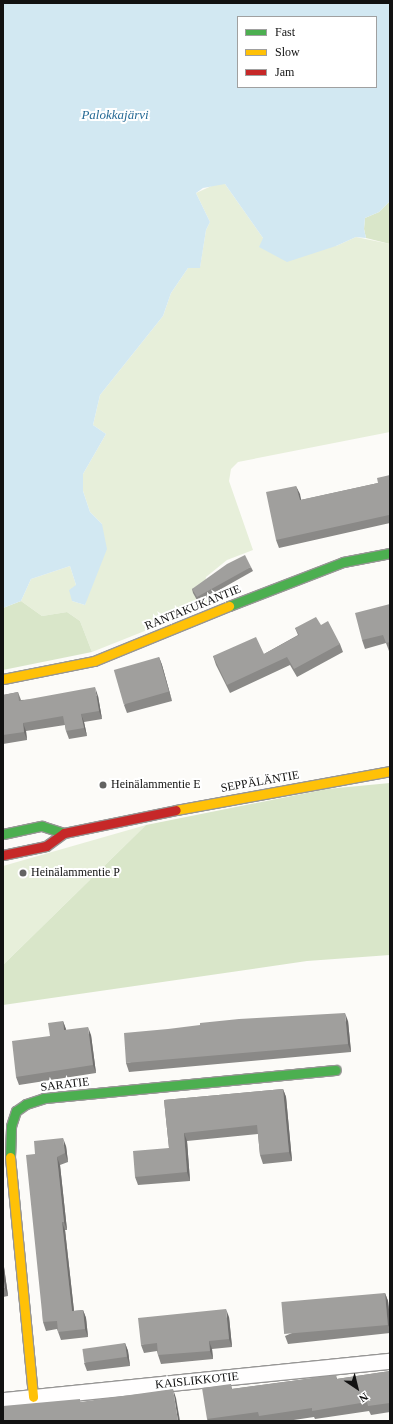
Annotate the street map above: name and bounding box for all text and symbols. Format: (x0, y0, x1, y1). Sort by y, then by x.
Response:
legend (237, 16, 377, 88)
text: Fast (275, 25, 295, 39)
text: Slow (275, 45, 300, 59)
text: Jam (275, 65, 294, 79)
water label: Palokkajärvi (81, 107, 149, 123)
street label: RANTAKUKANTIE (143, 582, 243, 634)
street label: SEPPÄLÄNTIE (220, 768, 300, 796)
place label: Heinälammentie E (111, 778, 201, 792)
marker: Heinälammentie E (98, 780, 108, 790)
place label: Heinälammentie P (31, 866, 120, 880)
marker: Heinälammentie P (18, 868, 28, 878)
street label: SARATIE (40, 1075, 90, 1095)
north arrow (337, 1368, 377, 1408)
street label: KAISLIKKOTIE (154, 1369, 240, 1393)
text: N (357, 1391, 371, 1405)

